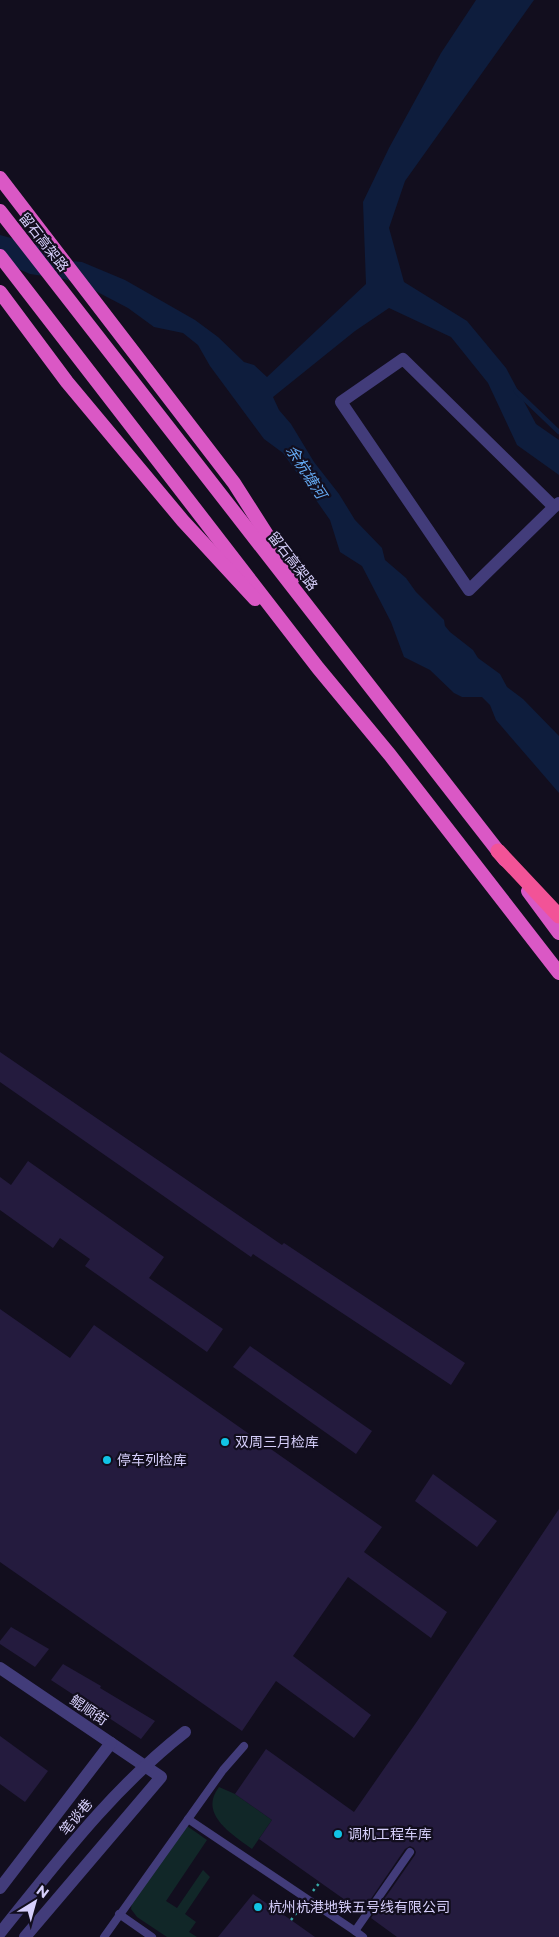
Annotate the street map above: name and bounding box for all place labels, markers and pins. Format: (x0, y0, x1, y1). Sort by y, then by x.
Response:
place label: 双周三月检库 (235, 1433, 319, 1451)
marker: 双周三月检库 (219, 1436, 231, 1448)
place label: 停车列检库 (117, 1451, 187, 1469)
marker: 停车列检库 (101, 1454, 113, 1466)
place label: 调机工程车库 (348, 1825, 432, 1843)
marker: 调机工程车库 (332, 1828, 344, 1840)
place label: 杭州杭港地铁五号线有限公司 (268, 1898, 450, 1916)
marker: 杭州杭港地铁五号线有限公司 (252, 1901, 264, 1913)

